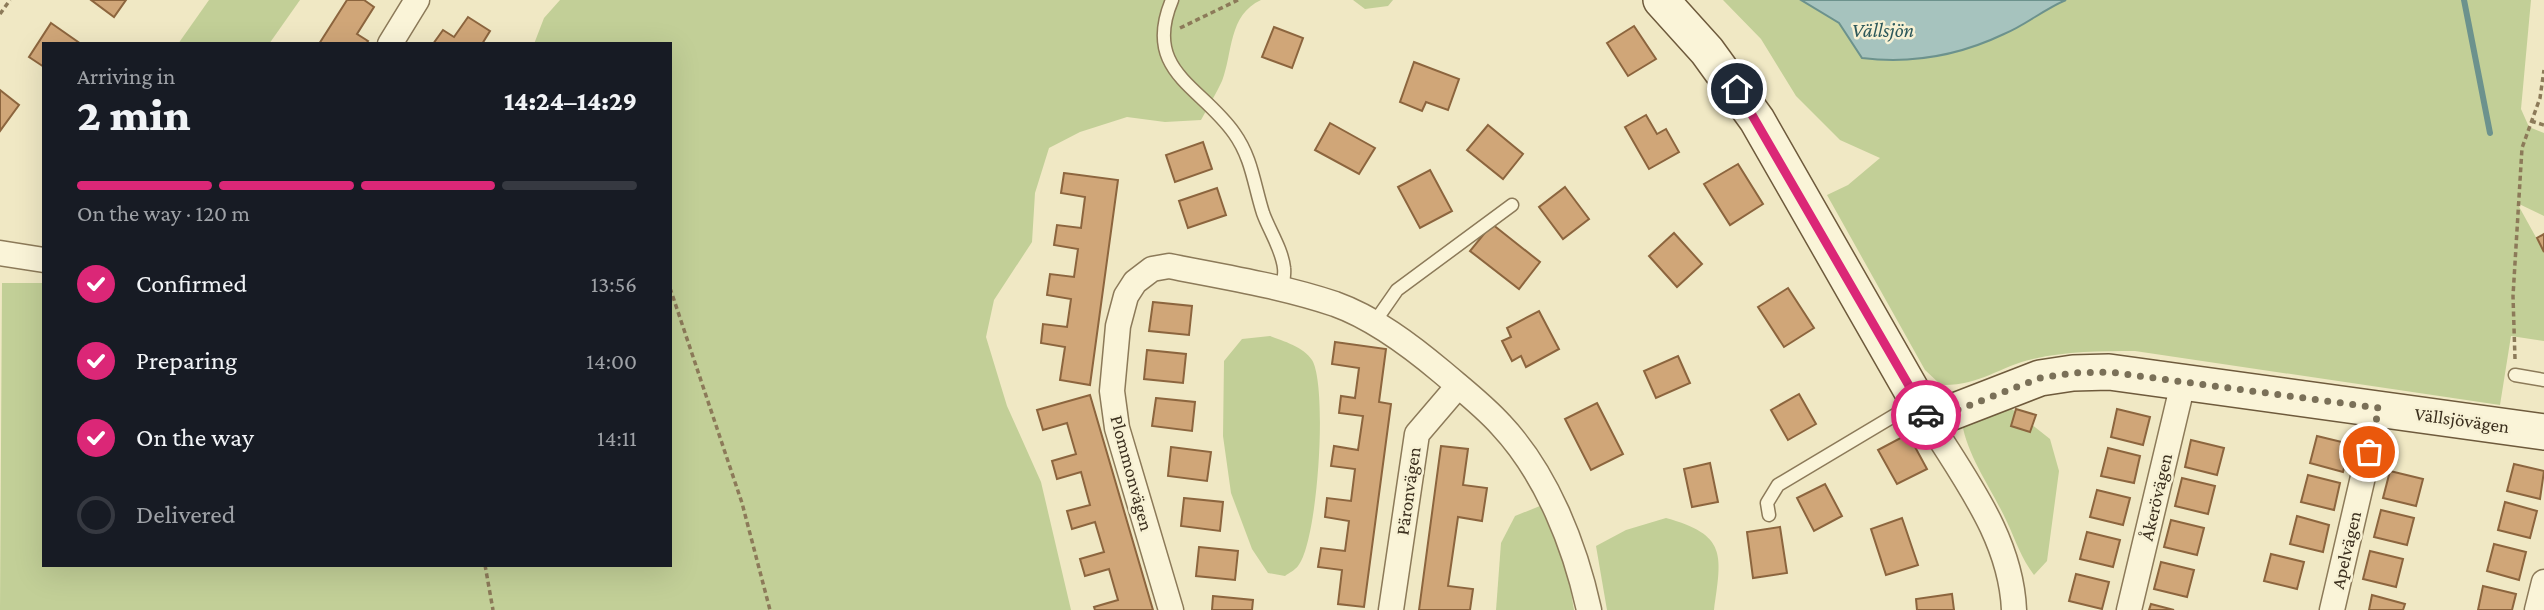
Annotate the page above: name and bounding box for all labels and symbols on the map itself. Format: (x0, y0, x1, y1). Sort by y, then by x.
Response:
water label: Vällsjön (1852, 18, 1914, 42)
pin (1707, 59, 1767, 119)
courier (1891, 380, 1961, 450)
street label: Vällsjövägen (2413, 403, 2511, 438)
street label: Plommonvägen (1106, 413, 1158, 533)
pin (2339, 422, 2399, 482)
street label: Päronvägen (1391, 445, 1425, 537)
street label: Åkerövägen (2136, 451, 2176, 543)
street label: Apelvägen (2327, 509, 2365, 591)

